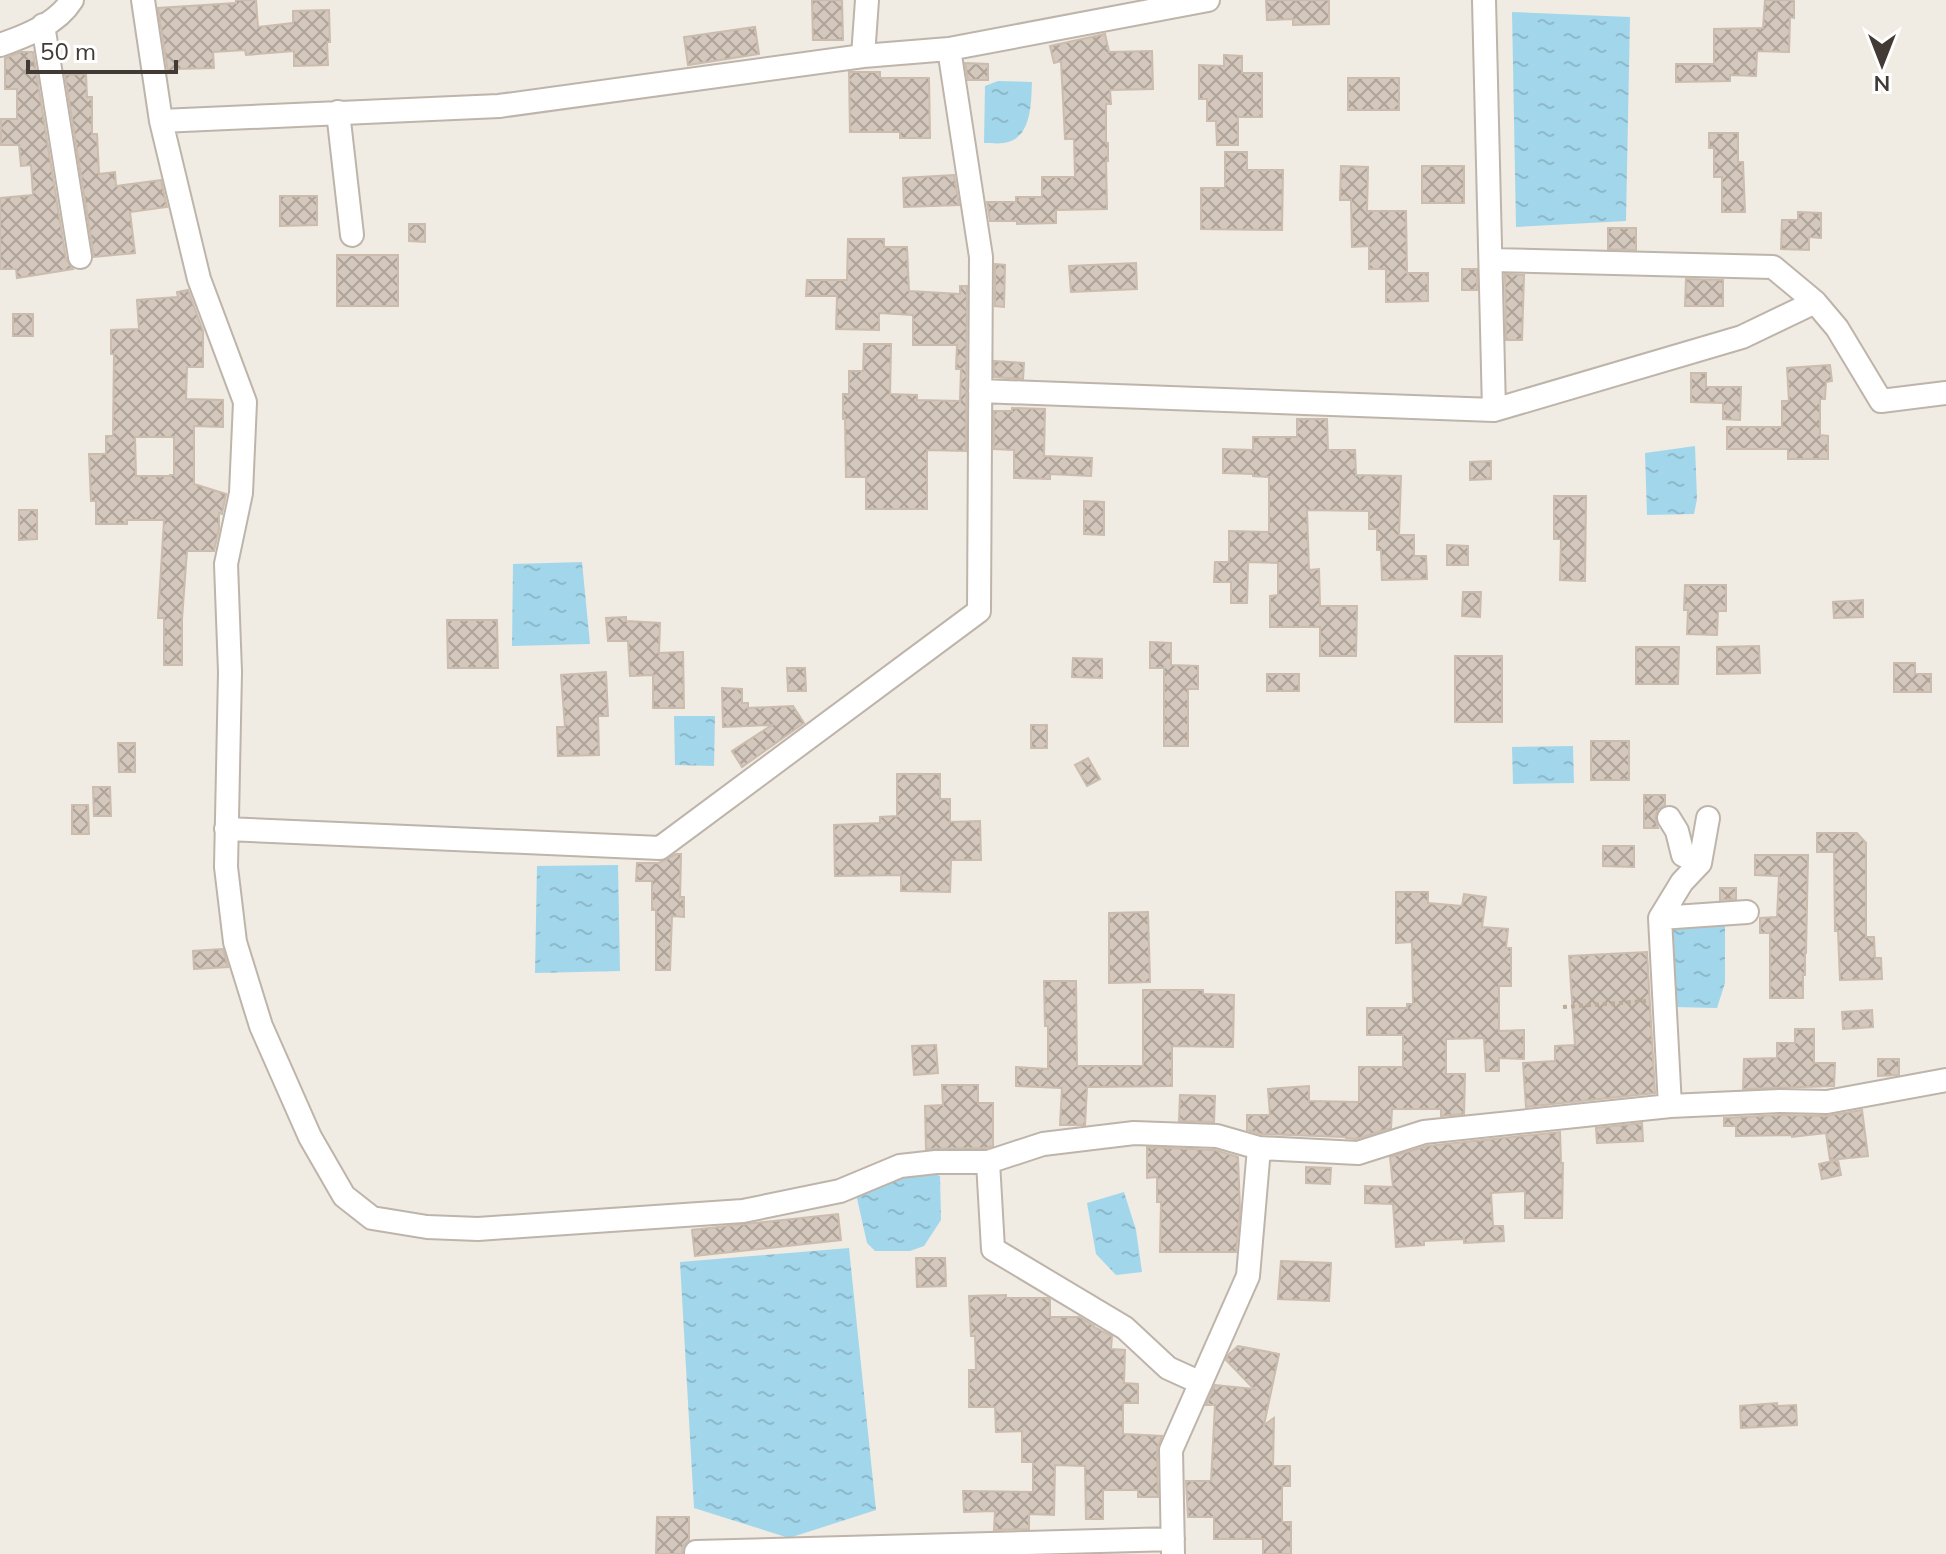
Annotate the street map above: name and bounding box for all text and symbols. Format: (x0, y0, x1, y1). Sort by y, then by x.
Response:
scale bar (28, 24, 176, 74)
north arrow (1842, 24, 1922, 104)
text: 50 m (40, 36, 96, 66)
text: N (1874, 70, 1890, 98)

